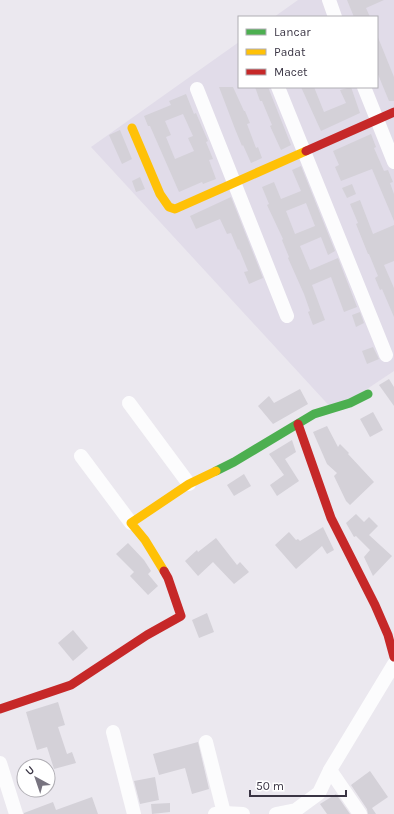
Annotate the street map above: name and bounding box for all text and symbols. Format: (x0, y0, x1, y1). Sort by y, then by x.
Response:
legend (238, 16, 378, 88)
text: Lancar (274, 25, 311, 39)
text: Padat (274, 45, 306, 59)
text: Macet (274, 65, 308, 79)
north arrow (16, 758, 56, 798)
text: U (23, 763, 37, 778)
scale bar (250, 772, 346, 798)
text: 50 m (256, 779, 284, 793)

